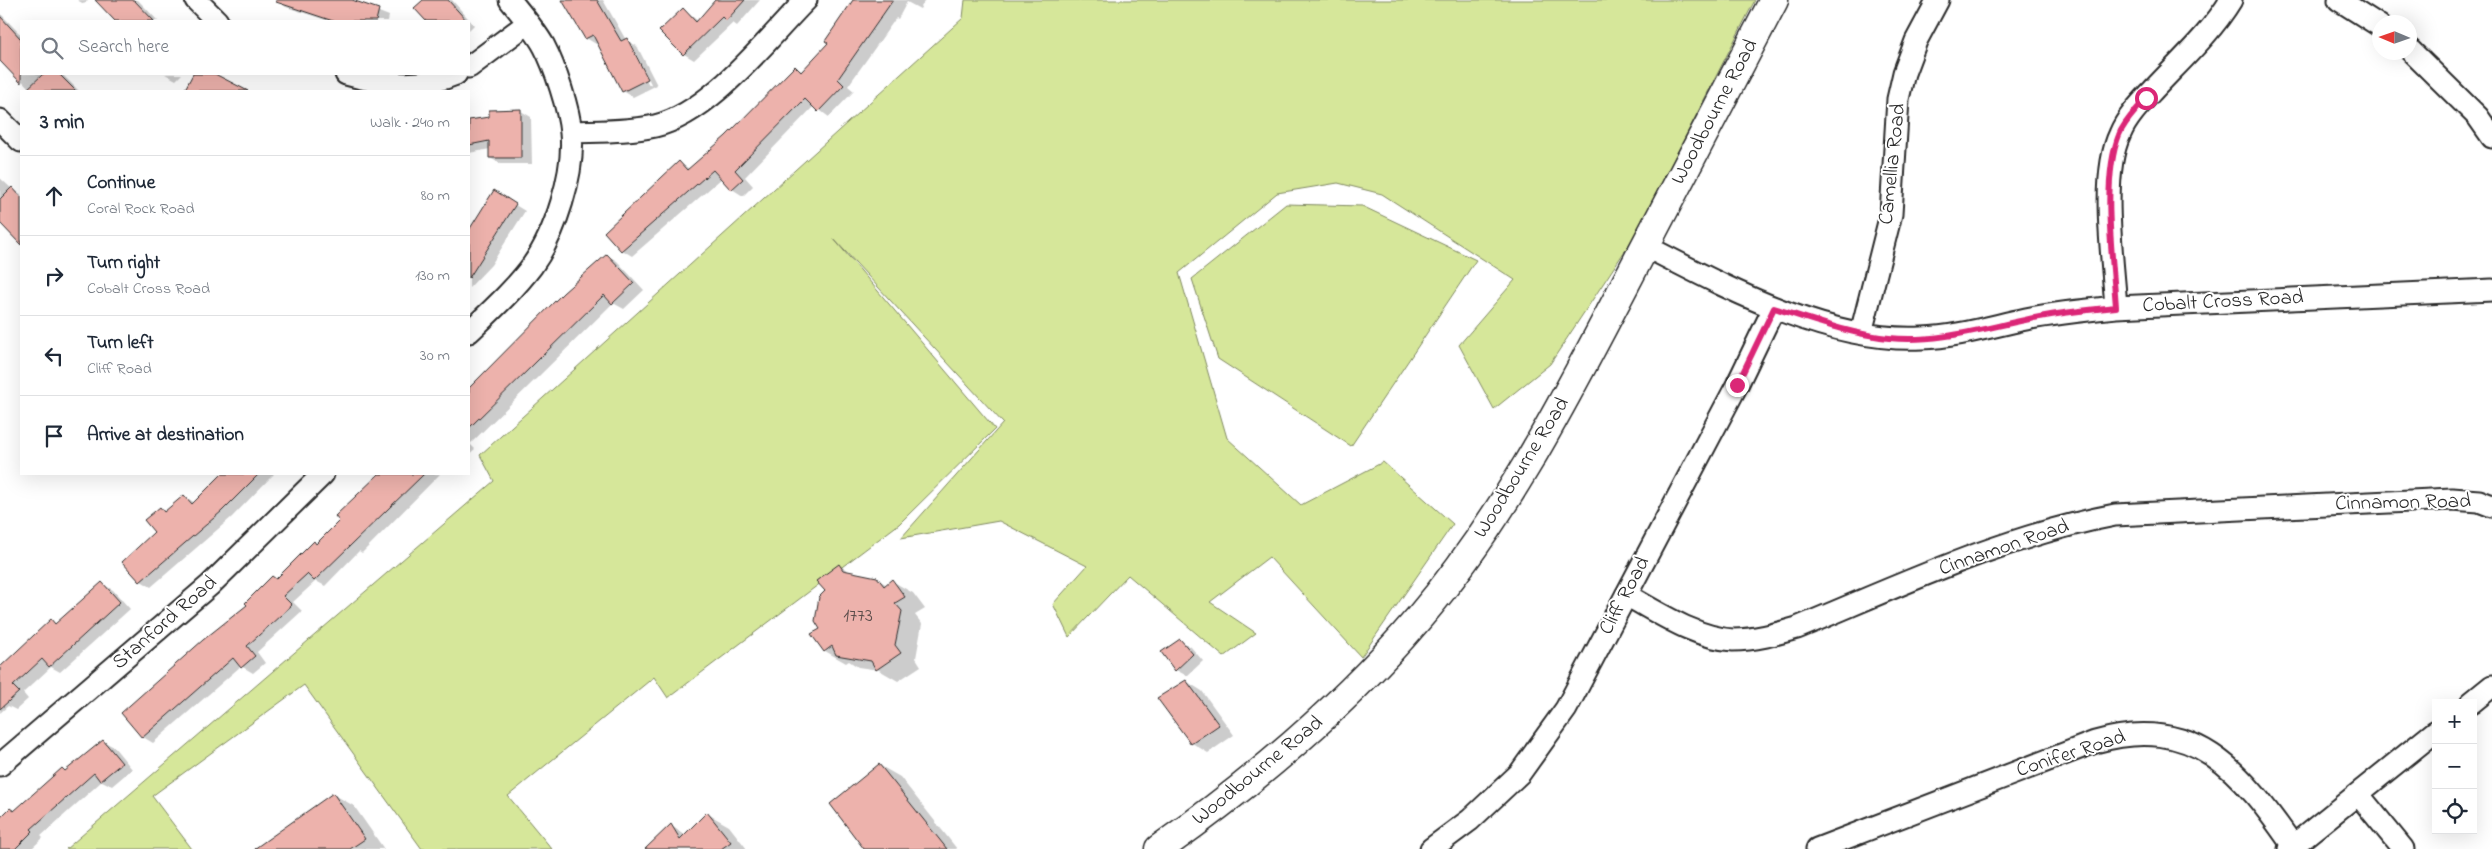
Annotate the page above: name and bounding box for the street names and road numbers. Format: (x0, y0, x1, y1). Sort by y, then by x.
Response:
street label: Woodbourne Road (1664, 34, 1766, 190)
street label: Camellia Road (1872, 102, 1914, 226)
street label: Cobalt Cross Road (2142, 283, 2305, 321)
street label: Woodbourne Road (1467, 392, 1578, 544)
street label: Cinnamon Road (2335, 487, 2471, 519)
street label: Cinnamon Road (1935, 512, 2073, 584)
street label: Cliff Road (1592, 551, 1658, 640)
street label: Stanford Road (106, 569, 224, 677)
street label: Woodbourne Road (1186, 709, 1330, 833)
street label: Conifer Road (2013, 722, 2130, 786)

